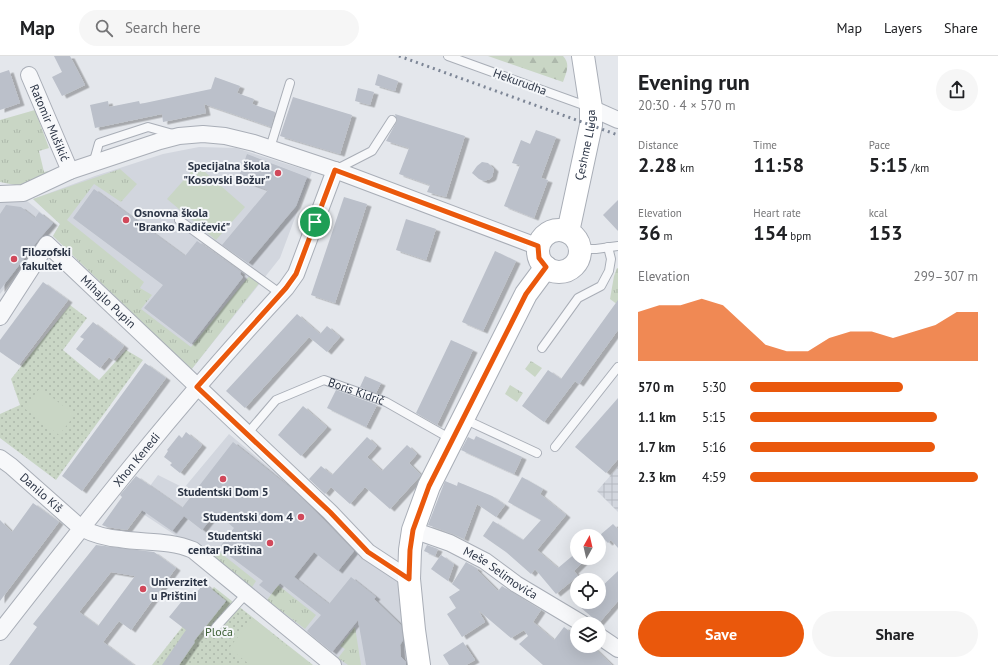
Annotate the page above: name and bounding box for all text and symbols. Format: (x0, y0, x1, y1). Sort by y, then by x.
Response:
search box (79, 10, 359, 46)
text: Map (20, 16, 55, 40)
icon: search (93, 17, 115, 39)
text: Search here (125, 18, 201, 37)
text: Map (836, 19, 862, 37)
text: Layers (884, 19, 922, 37)
text: Share (944, 19, 978, 37)
street label: Hekurudha (491, 65, 549, 98)
text: Evening run (638, 68, 750, 96)
button: share (936, 69, 978, 111)
street label: Ratomir Mušikić (27, 82, 73, 164)
text: 20:30 · 4 × 570 m (638, 97, 735, 114)
street label: Çeshme Lluga (571, 109, 598, 182)
text: Distance (638, 138, 678, 152)
text: Time (753, 138, 777, 152)
text: Pace (869, 138, 890, 152)
text: 2.28 (638, 152, 677, 178)
text: 11:58 (753, 152, 804, 178)
text: 5:15 (869, 152, 908, 178)
place label: Specijalna škola "Kosovski Božur" (183, 158, 270, 187)
text: km (677, 161, 694, 175)
text: /km (908, 161, 929, 175)
marker: Specijalna škola "Kosovski Božur" (273, 168, 283, 178)
place label: Osnovna škola "Branko Radičević" (134, 205, 231, 234)
pin (298, 205, 332, 239)
text: Elevation (638, 206, 682, 220)
text: Heart rate (753, 206, 801, 220)
text: kcal (869, 206, 887, 220)
icon: arrive (304, 211, 326, 233)
marker: Osnovna škola "Branko Radičević" (121, 215, 131, 225)
text: 36 (638, 220, 661, 246)
text: 154 (753, 220, 787, 246)
text: 153 (869, 220, 903, 246)
text: m (661, 229, 673, 243)
text: bpm (787, 229, 811, 243)
place label: Filozofski fakultet (22, 244, 71, 273)
marker: Filozofski fakultet (9, 254, 19, 264)
text: Elevation (638, 268, 690, 285)
text: 299–307 m (914, 268, 978, 285)
street label: Mihajlo Pupin (78, 272, 139, 331)
street label: Boris Kidrič (326, 374, 387, 408)
text: 570 m (638, 379, 674, 396)
text: 5:30 (702, 379, 726, 396)
text: 1.1 km (638, 409, 676, 426)
text: 5:15 (702, 409, 726, 426)
street label: Xhon Kenedi (110, 429, 163, 489)
text: 1.7 km (638, 439, 675, 456)
text: 5:16 (702, 439, 726, 456)
street label: Danilo Kiš (17, 469, 66, 515)
text: 2.3 km (638, 469, 676, 486)
text: 4:59 (702, 469, 726, 486)
marker: Studentski Dom 5 (218, 474, 228, 484)
place label: Studentski Dom 5 (177, 484, 269, 499)
place label: Studentski dom 4 (203, 509, 293, 524)
marker: Studentski dom 4 (296, 512, 306, 522)
place label: Studentski centar Priština (188, 528, 262, 557)
north arrow (570, 529, 606, 565)
map controls (570, 529, 606, 653)
marker: Studentski centar Priština (265, 538, 275, 548)
street label: Meše Selimovića (461, 543, 540, 602)
button: locate (570, 573, 606, 609)
place label: Univerzitet u Prištini (151, 574, 208, 603)
marker: Univerzitet u Prištini (138, 584, 148, 594)
button: Save (638, 611, 804, 657)
button: Share (812, 611, 978, 657)
button: layers (570, 617, 606, 653)
park label: Ploča (205, 624, 233, 639)

